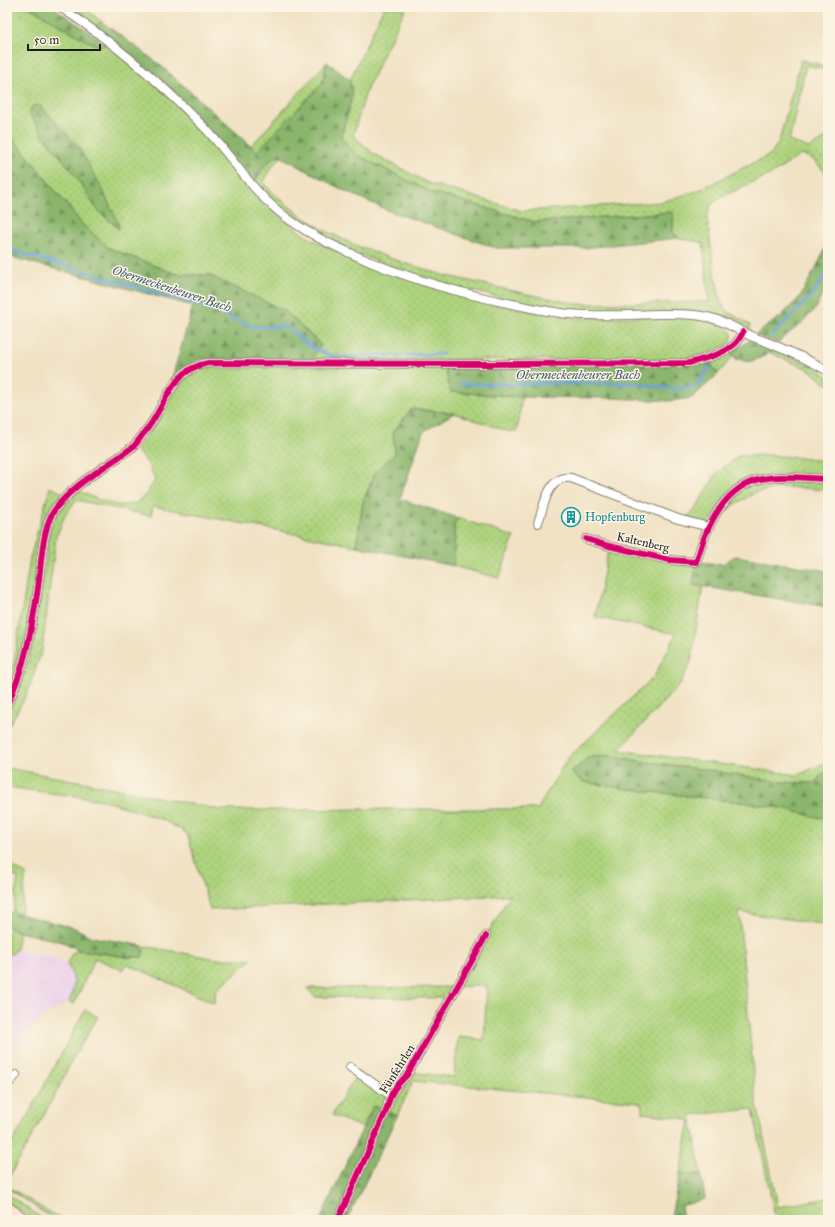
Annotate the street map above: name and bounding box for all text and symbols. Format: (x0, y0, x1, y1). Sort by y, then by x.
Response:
scale bar (28, 26, 100, 52)
text: 50 m (34, 33, 59, 47)
water label: Obermeckenbeurer Bach (110, 262, 234, 316)
water label: Obermeckenbeurer Bach (516, 367, 641, 383)
building icon: Hopfenburg (560, 506, 582, 528)
place label: Hopfenburg (585, 510, 645, 525)
street label: Kaltenberg (615, 529, 671, 556)
street label: Fünfehrlen (376, 1041, 418, 1096)

